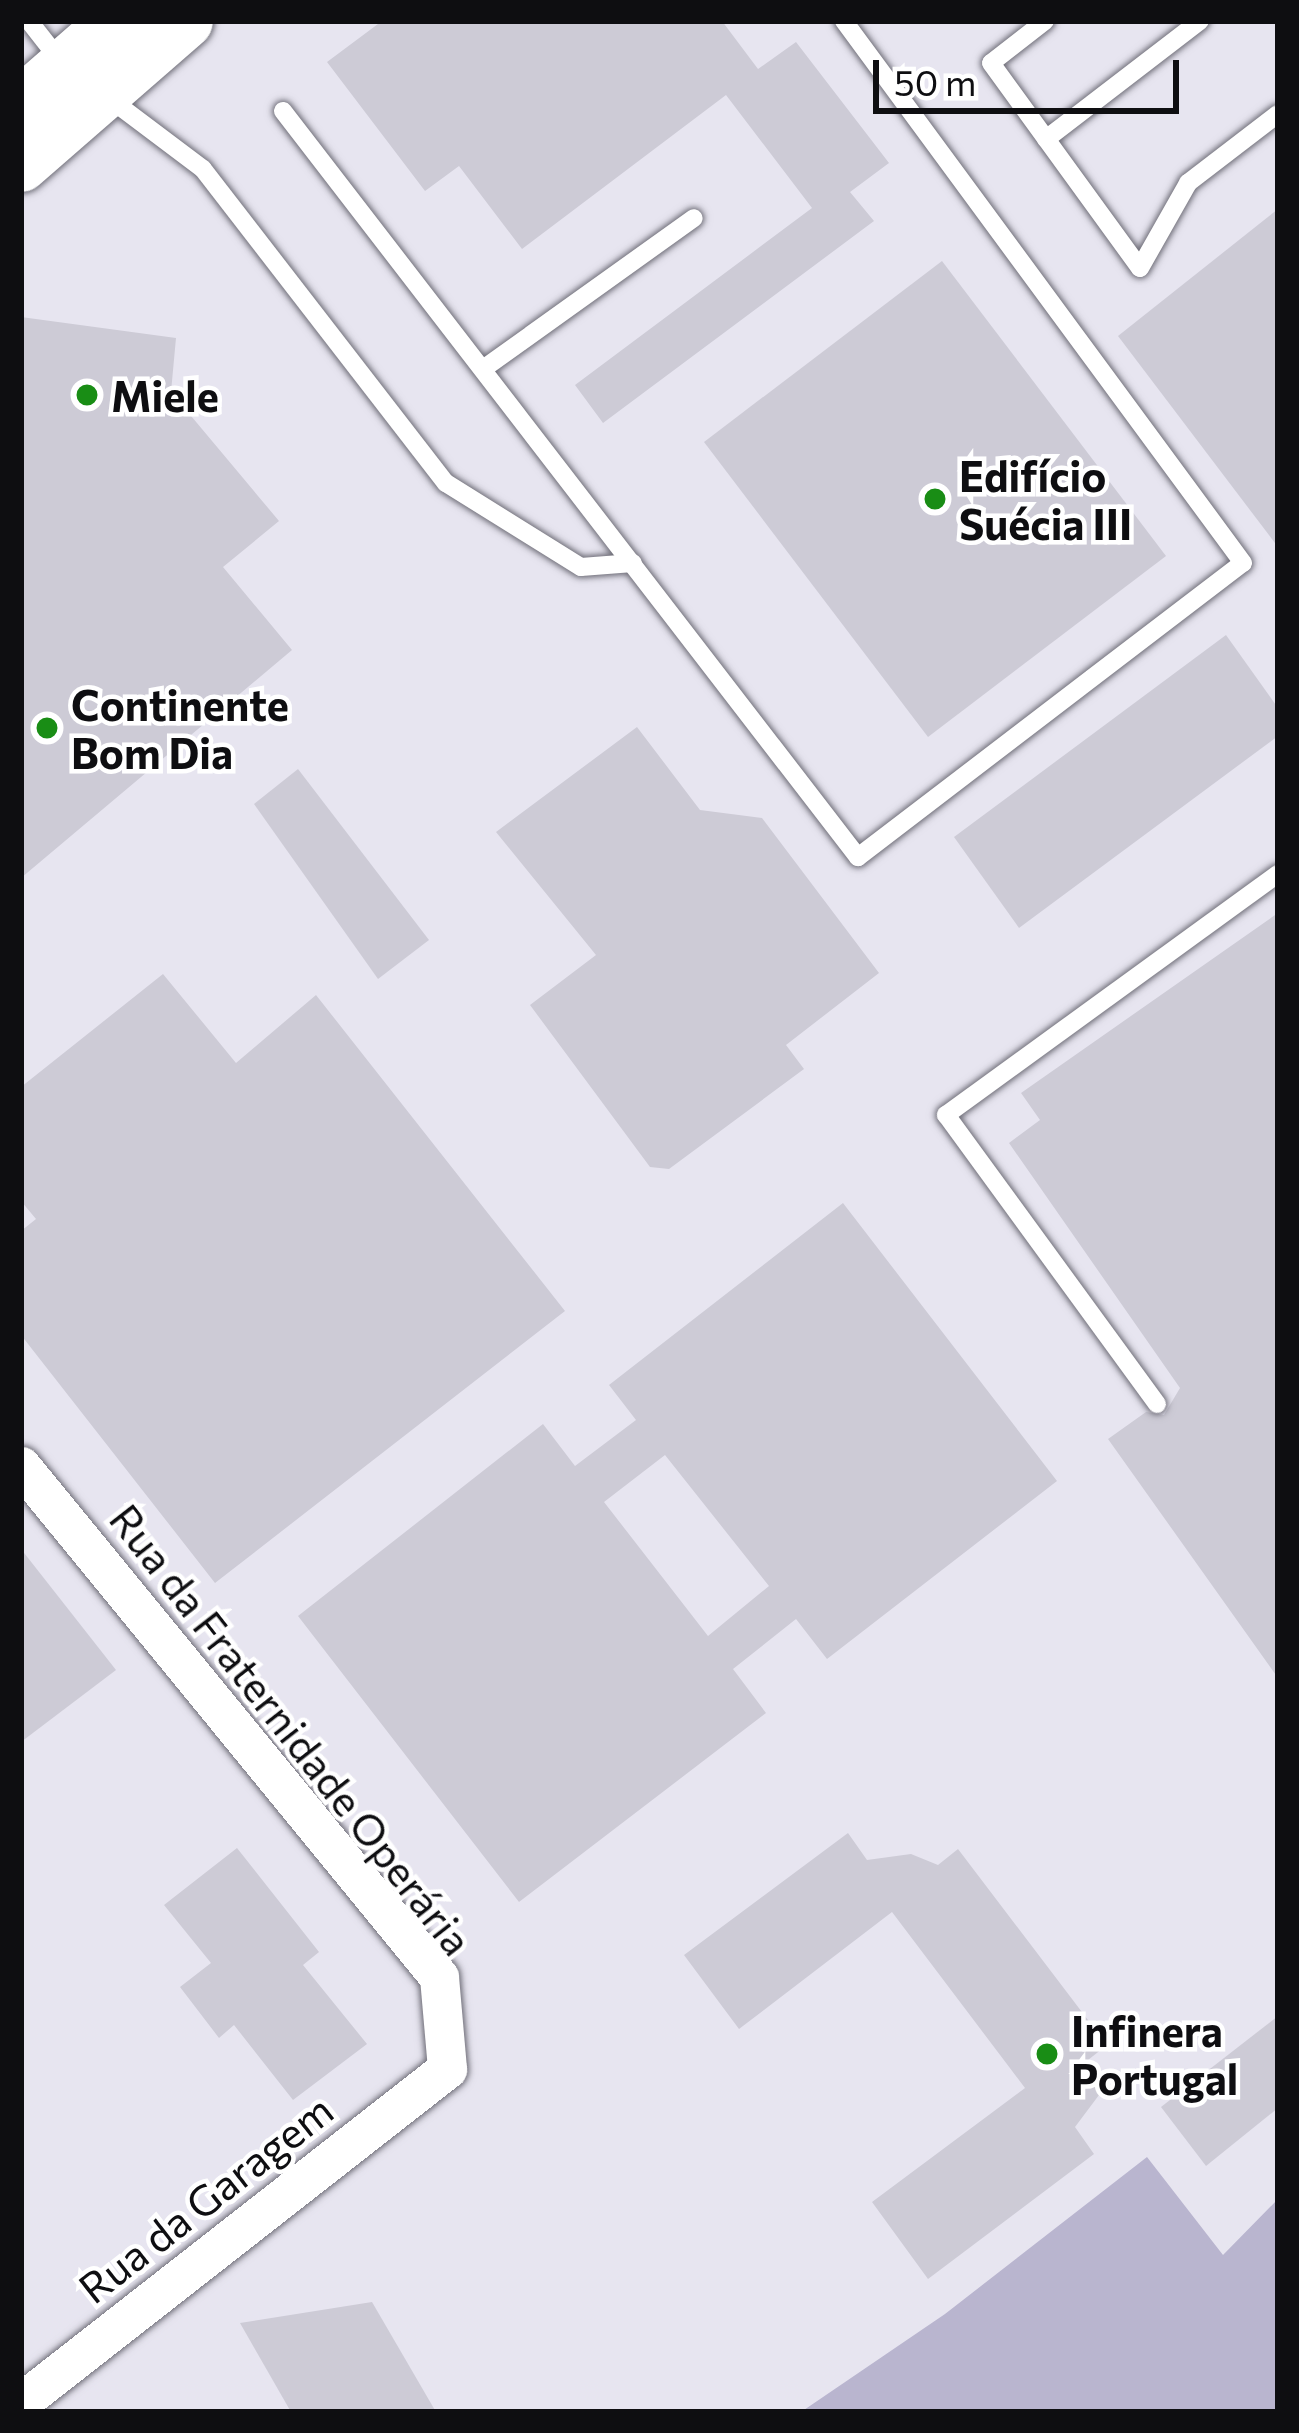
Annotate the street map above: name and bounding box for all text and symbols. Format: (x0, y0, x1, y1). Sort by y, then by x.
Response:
scale bar (879, 36, 1185, 110)
text: 50 m (894, 59, 976, 103)
place label: Miele (111, 370, 219, 420)
marker: Miele (74, 382, 100, 408)
place label: Edifício Suécia III (959, 450, 1132, 548)
marker: Edifício Suécia III (922, 486, 948, 512)
place label: Continente Bom Dia (71, 679, 289, 777)
marker: Continente Bom Dia (34, 715, 60, 741)
street label: Rua da Fraternidade Operária (100, 1494, 484, 1964)
place label: Infinera Portugal (1071, 2005, 1238, 2104)
marker: Infinera Portugal (1034, 2041, 1060, 2067)
street label: Rua da Garagem (68, 2083, 342, 2313)

